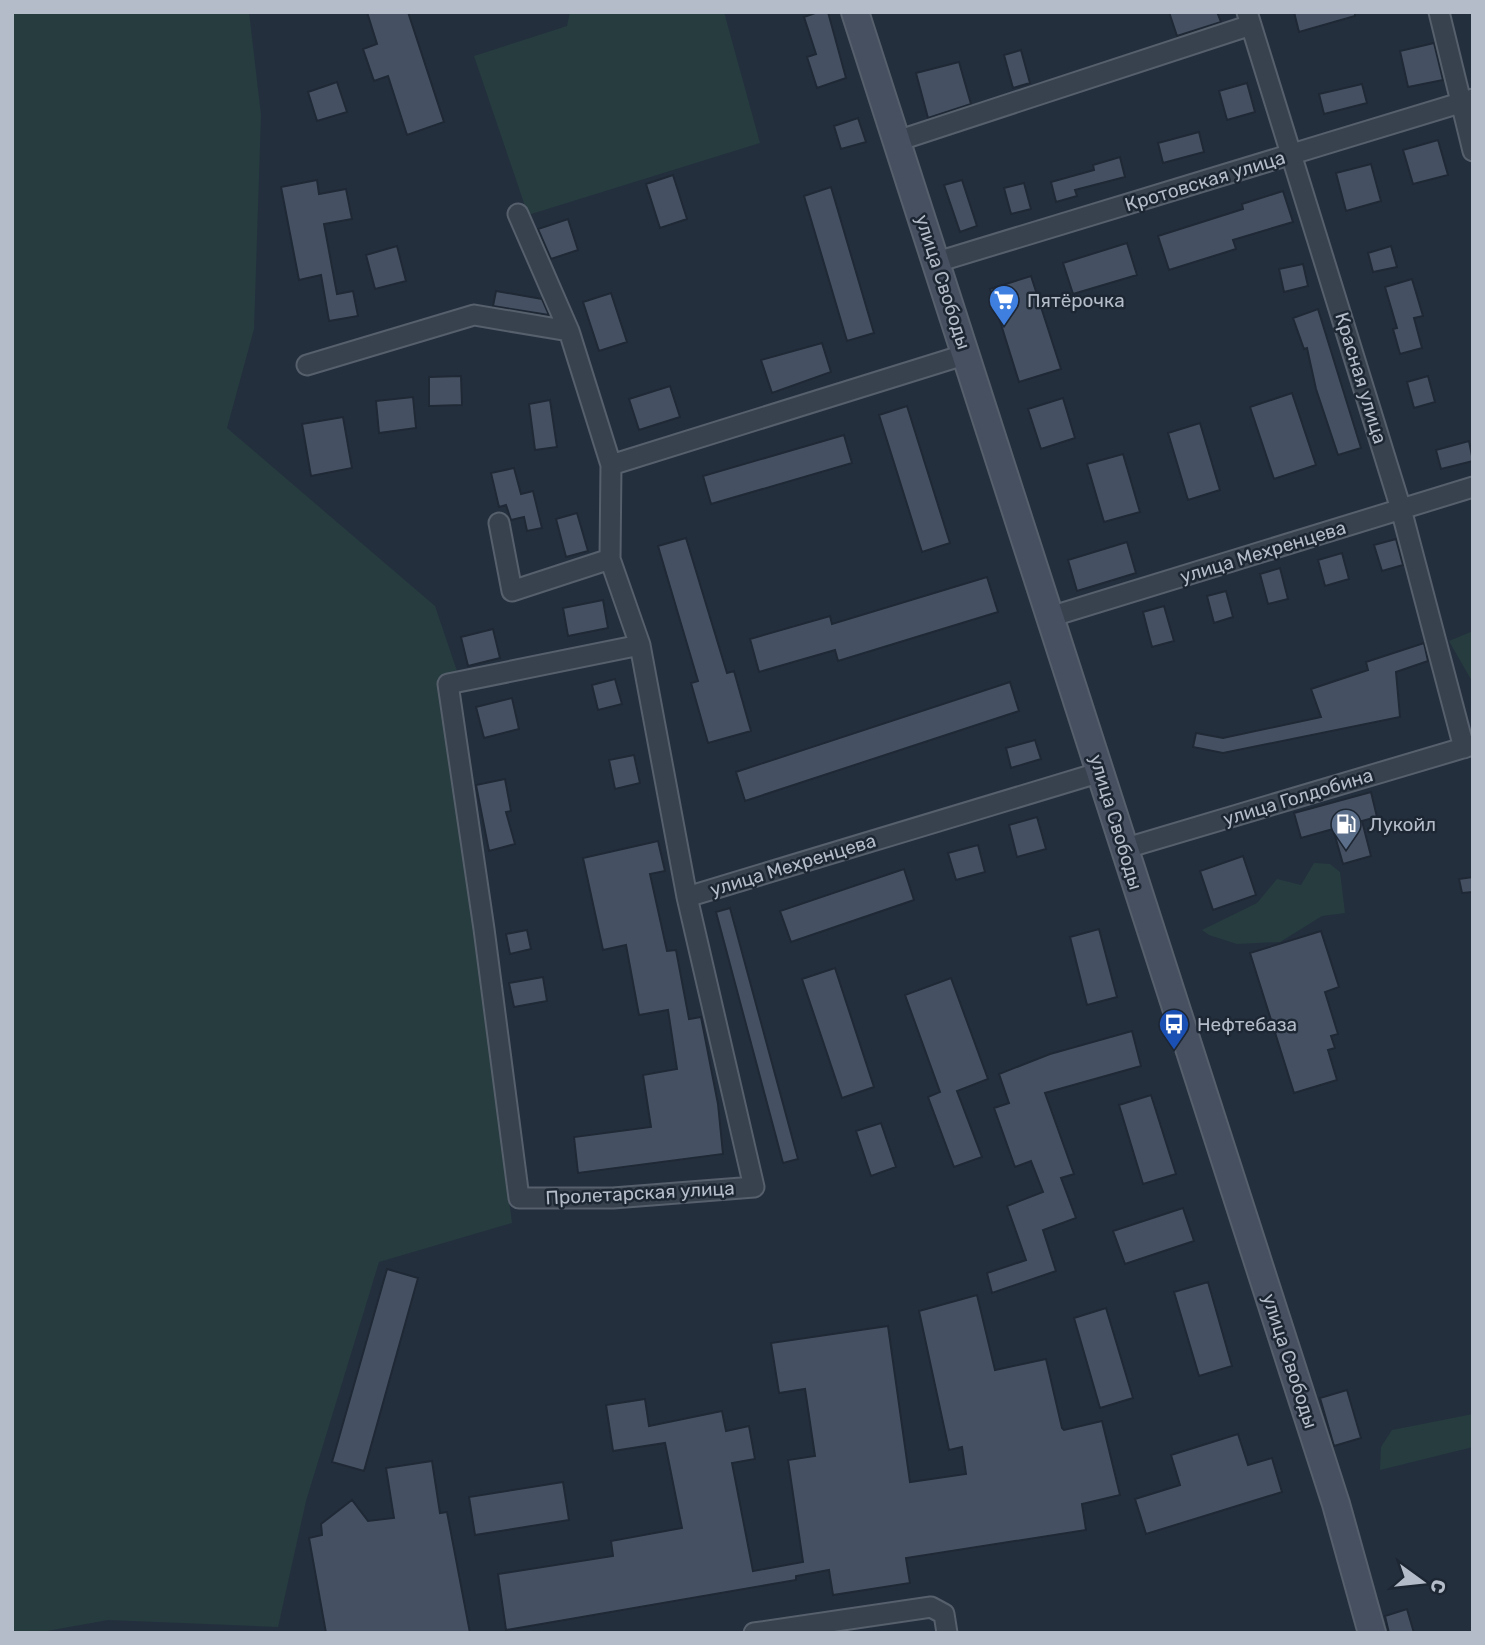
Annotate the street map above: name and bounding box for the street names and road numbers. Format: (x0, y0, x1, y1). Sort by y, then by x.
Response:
street label: Кротовская улица (1122, 146, 1288, 216)
street label: улица Свободы (910, 212, 976, 352)
street label: Красная улица (1330, 310, 1392, 446)
street label: улица Мехренцева (1177, 516, 1349, 588)
street label: улица Свободы (1084, 752, 1148, 892)
street label: улица Голдобина (1220, 763, 1376, 831)
street label: улица Мехренцева (707, 829, 879, 901)
street label: Пролетарская улица (545, 1177, 735, 1209)
street label: улица Свободы (1257, 1291, 1323, 1431)

